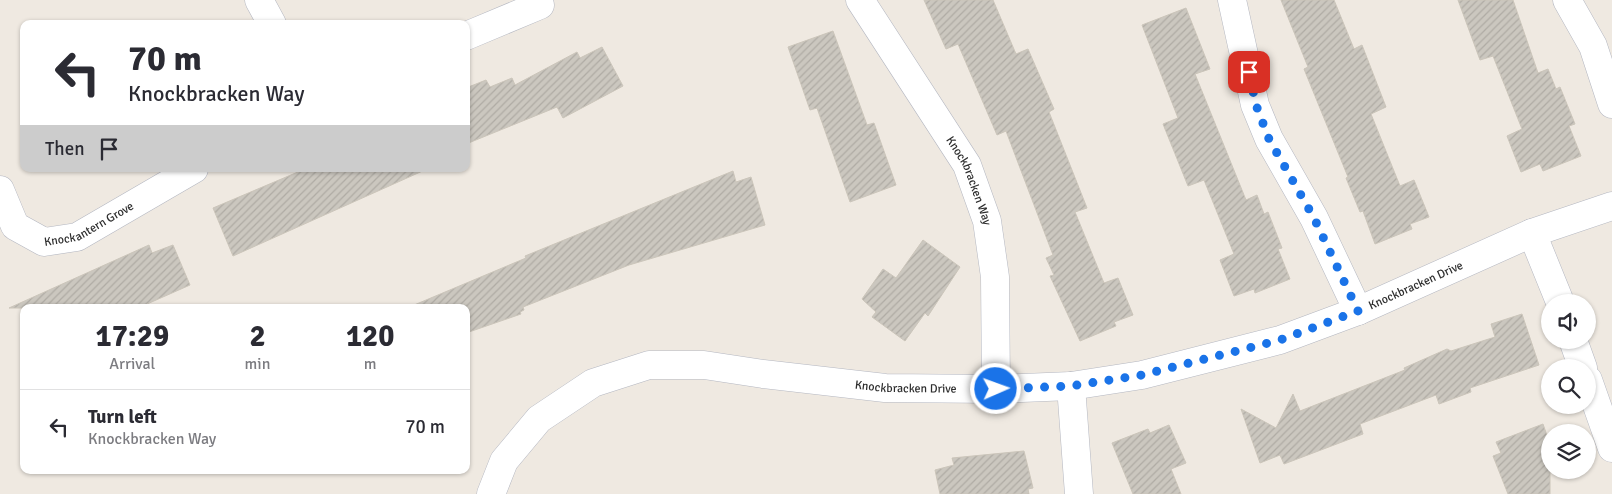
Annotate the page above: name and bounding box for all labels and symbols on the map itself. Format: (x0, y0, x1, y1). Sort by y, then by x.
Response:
pin (1228, 51, 1270, 93)
street label: Knockbracken Way (942, 134, 995, 227)
street label: Knockantern Grove (43, 199, 137, 250)
street label: Knockbracken Drive (1366, 258, 1465, 313)
position arrow (969, 362, 1021, 414)
street label: Knockbracken Drive (854, 378, 957, 397)

